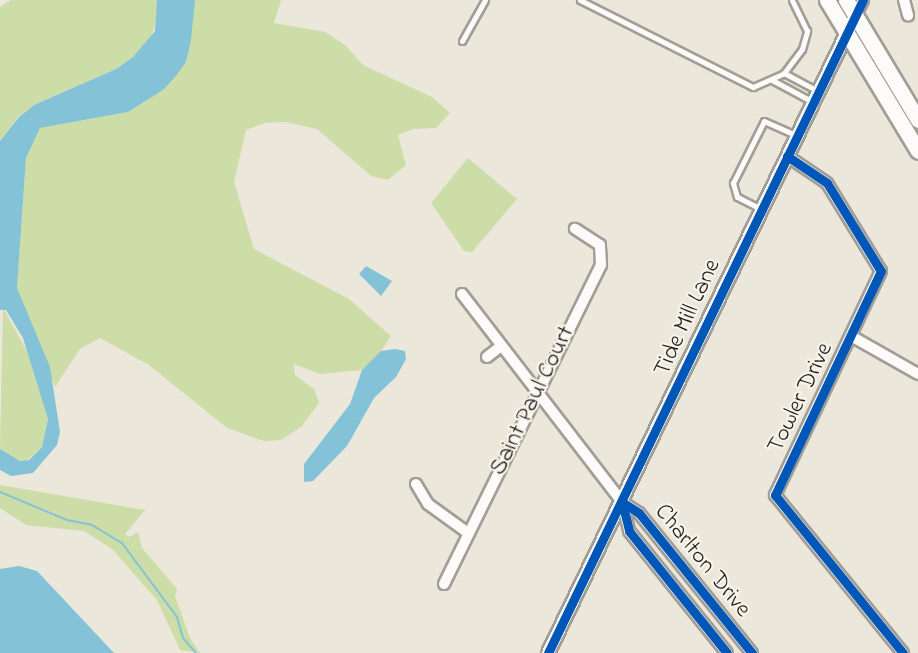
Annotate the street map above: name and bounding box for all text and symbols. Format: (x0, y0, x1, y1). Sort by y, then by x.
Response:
street label: Tide Mill Lane (648, 255, 728, 381)
street label: Saint Paul Court (484, 322, 582, 480)
street label: Towler Drive (762, 338, 840, 458)
street label: Charlton Drive (648, 499, 756, 623)

